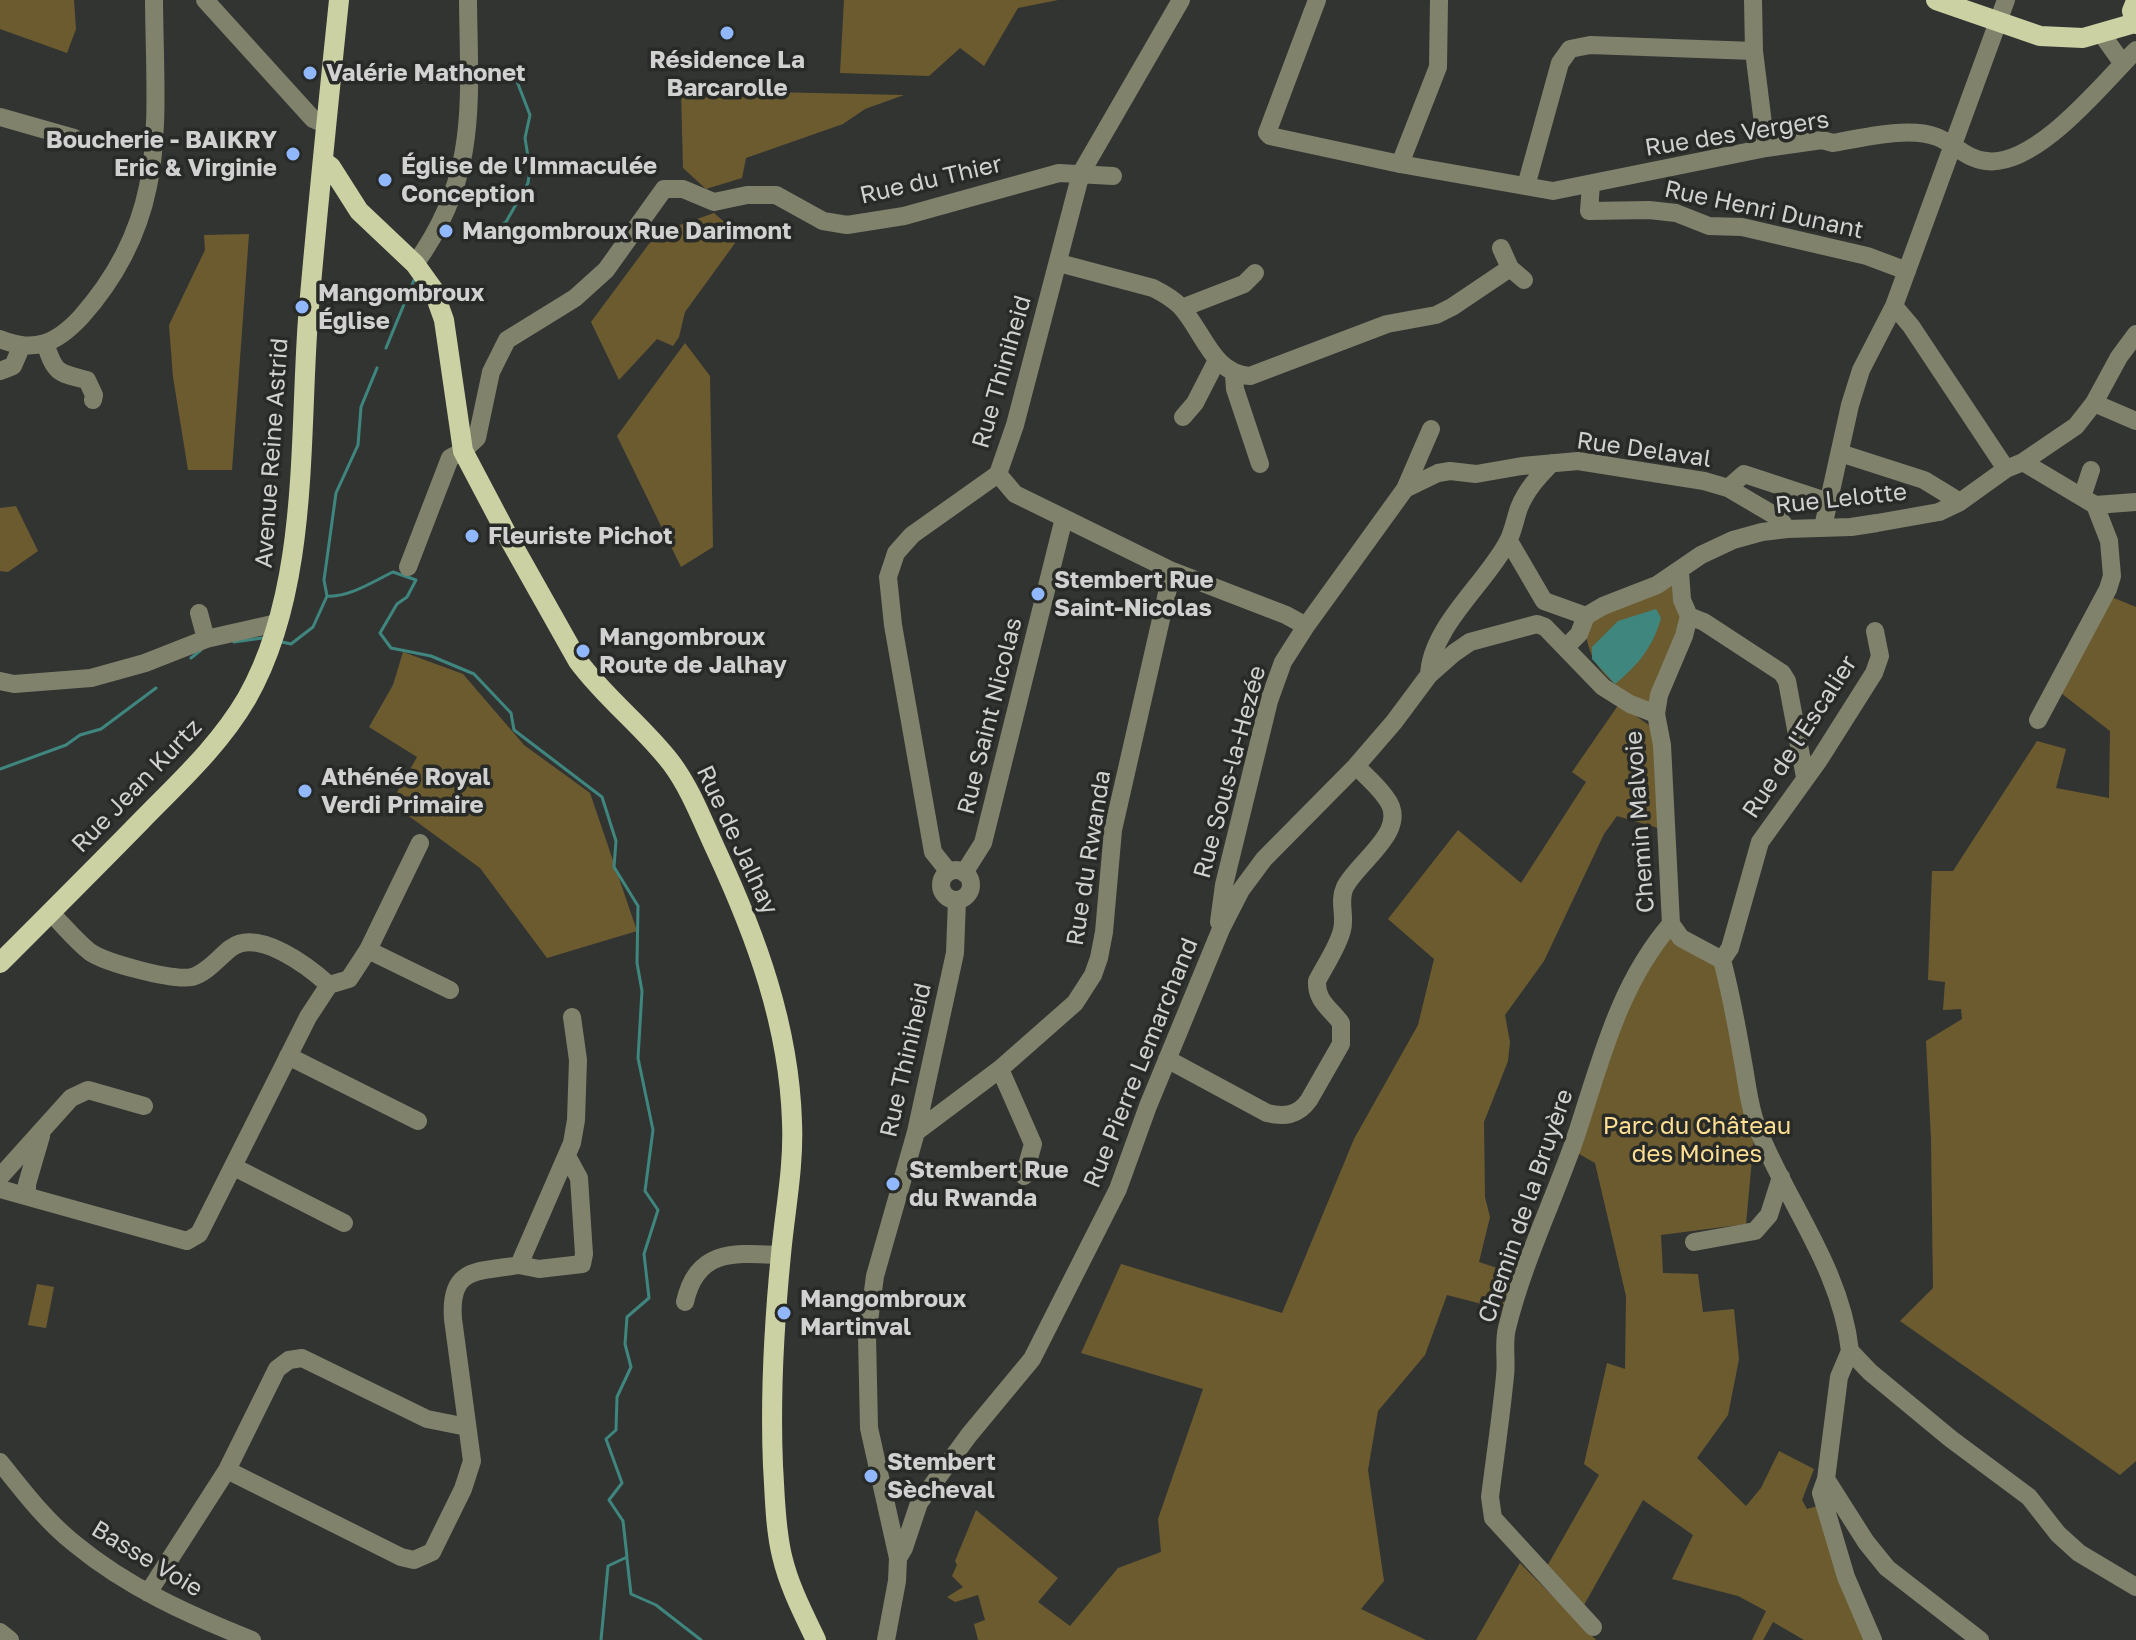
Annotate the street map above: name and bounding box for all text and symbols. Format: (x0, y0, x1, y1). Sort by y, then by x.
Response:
marker: Résidence La Barcarolle (718, 24, 736, 42)
place label: Résidence La Barcarolle (649, 46, 805, 102)
place label: Valérie Mathonet (326, 59, 526, 87)
marker: Valérie Mathonet (301, 64, 319, 82)
street label: Rue des Vergers (1643, 105, 1831, 163)
place label: Boucherie - BAIKRY Eric & Virginie (46, 126, 277, 182)
marker: Boucherie - BAIKRY Eric & Virginie (284, 145, 302, 163)
street label: Rue du Thier (857, 150, 1005, 210)
place label: Église de l’Immaculée Conception (401, 152, 657, 208)
marker: Église de l’Immaculée Conception (376, 171, 394, 189)
street label: Rue Henri Dunant (1662, 175, 1866, 245)
place label: Mangombroux Rue Darimont (462, 217, 792, 245)
marker: Mangombroux Rue Darimont (437, 222, 455, 240)
place label: Mangombroux Église (318, 279, 484, 335)
street label: Rue Thiniheid (966, 292, 1038, 452)
marker: Mangombroux Église (293, 298, 311, 316)
street label: Avenue Reine Astrid (250, 337, 294, 569)
street label: Rue Delaval (1575, 426, 1713, 474)
street label: Rue Lelotte (1774, 478, 1908, 520)
place label: Fleuriste Pichot (488, 522, 673, 550)
marker: Fleuriste Pichot (463, 527, 481, 545)
place label: Stembert Rue Saint-Nicolas (1054, 566, 1214, 622)
marker: Stembert Rue Saint-Nicolas (1029, 585, 1047, 603)
street label: Rue Saint Nicolas (952, 615, 1028, 817)
place label: Mangombroux Route de Jalhay (599, 623, 787, 679)
marker: Mangombroux Route de Jalhay (574, 642, 592, 660)
street label: Rue de l'Escalier (1737, 650, 1863, 824)
street label: Rue Sous-la-Hezée (1188, 663, 1272, 881)
street label: Rue Jean Kurtz (66, 713, 208, 859)
street label: Chemin Malvoie (1619, 730, 1661, 914)
street label: Rue de Jalhay (690, 761, 784, 919)
place label: Athénée Royal Verdi Primaire (321, 763, 490, 819)
street label: Rue du Rwanda (1061, 768, 1117, 948)
marker: Athénée Royal Verdi Primaire (296, 782, 314, 800)
street label: Rue Pierre Lemarchand (1078, 934, 1204, 1192)
street label: Rue Thiniheid (874, 980, 938, 1140)
street label: Chemin de la Bruyère (1472, 1085, 1580, 1327)
park label: Parc du Château des Moines (1603, 1112, 1791, 1168)
place label: Stembert Rue du Rwanda (909, 1156, 1069, 1212)
marker: Stembert Rue du Rwanda (884, 1175, 902, 1193)
place label: Mangombroux Martinval (800, 1285, 966, 1341)
marker: Mangombroux Martinval (775, 1304, 793, 1322)
place label: Stembert Sècheval (887, 1448, 996, 1504)
marker: Stembert Sècheval (862, 1467, 880, 1485)
street label: Basse Voie (86, 1515, 208, 1603)

